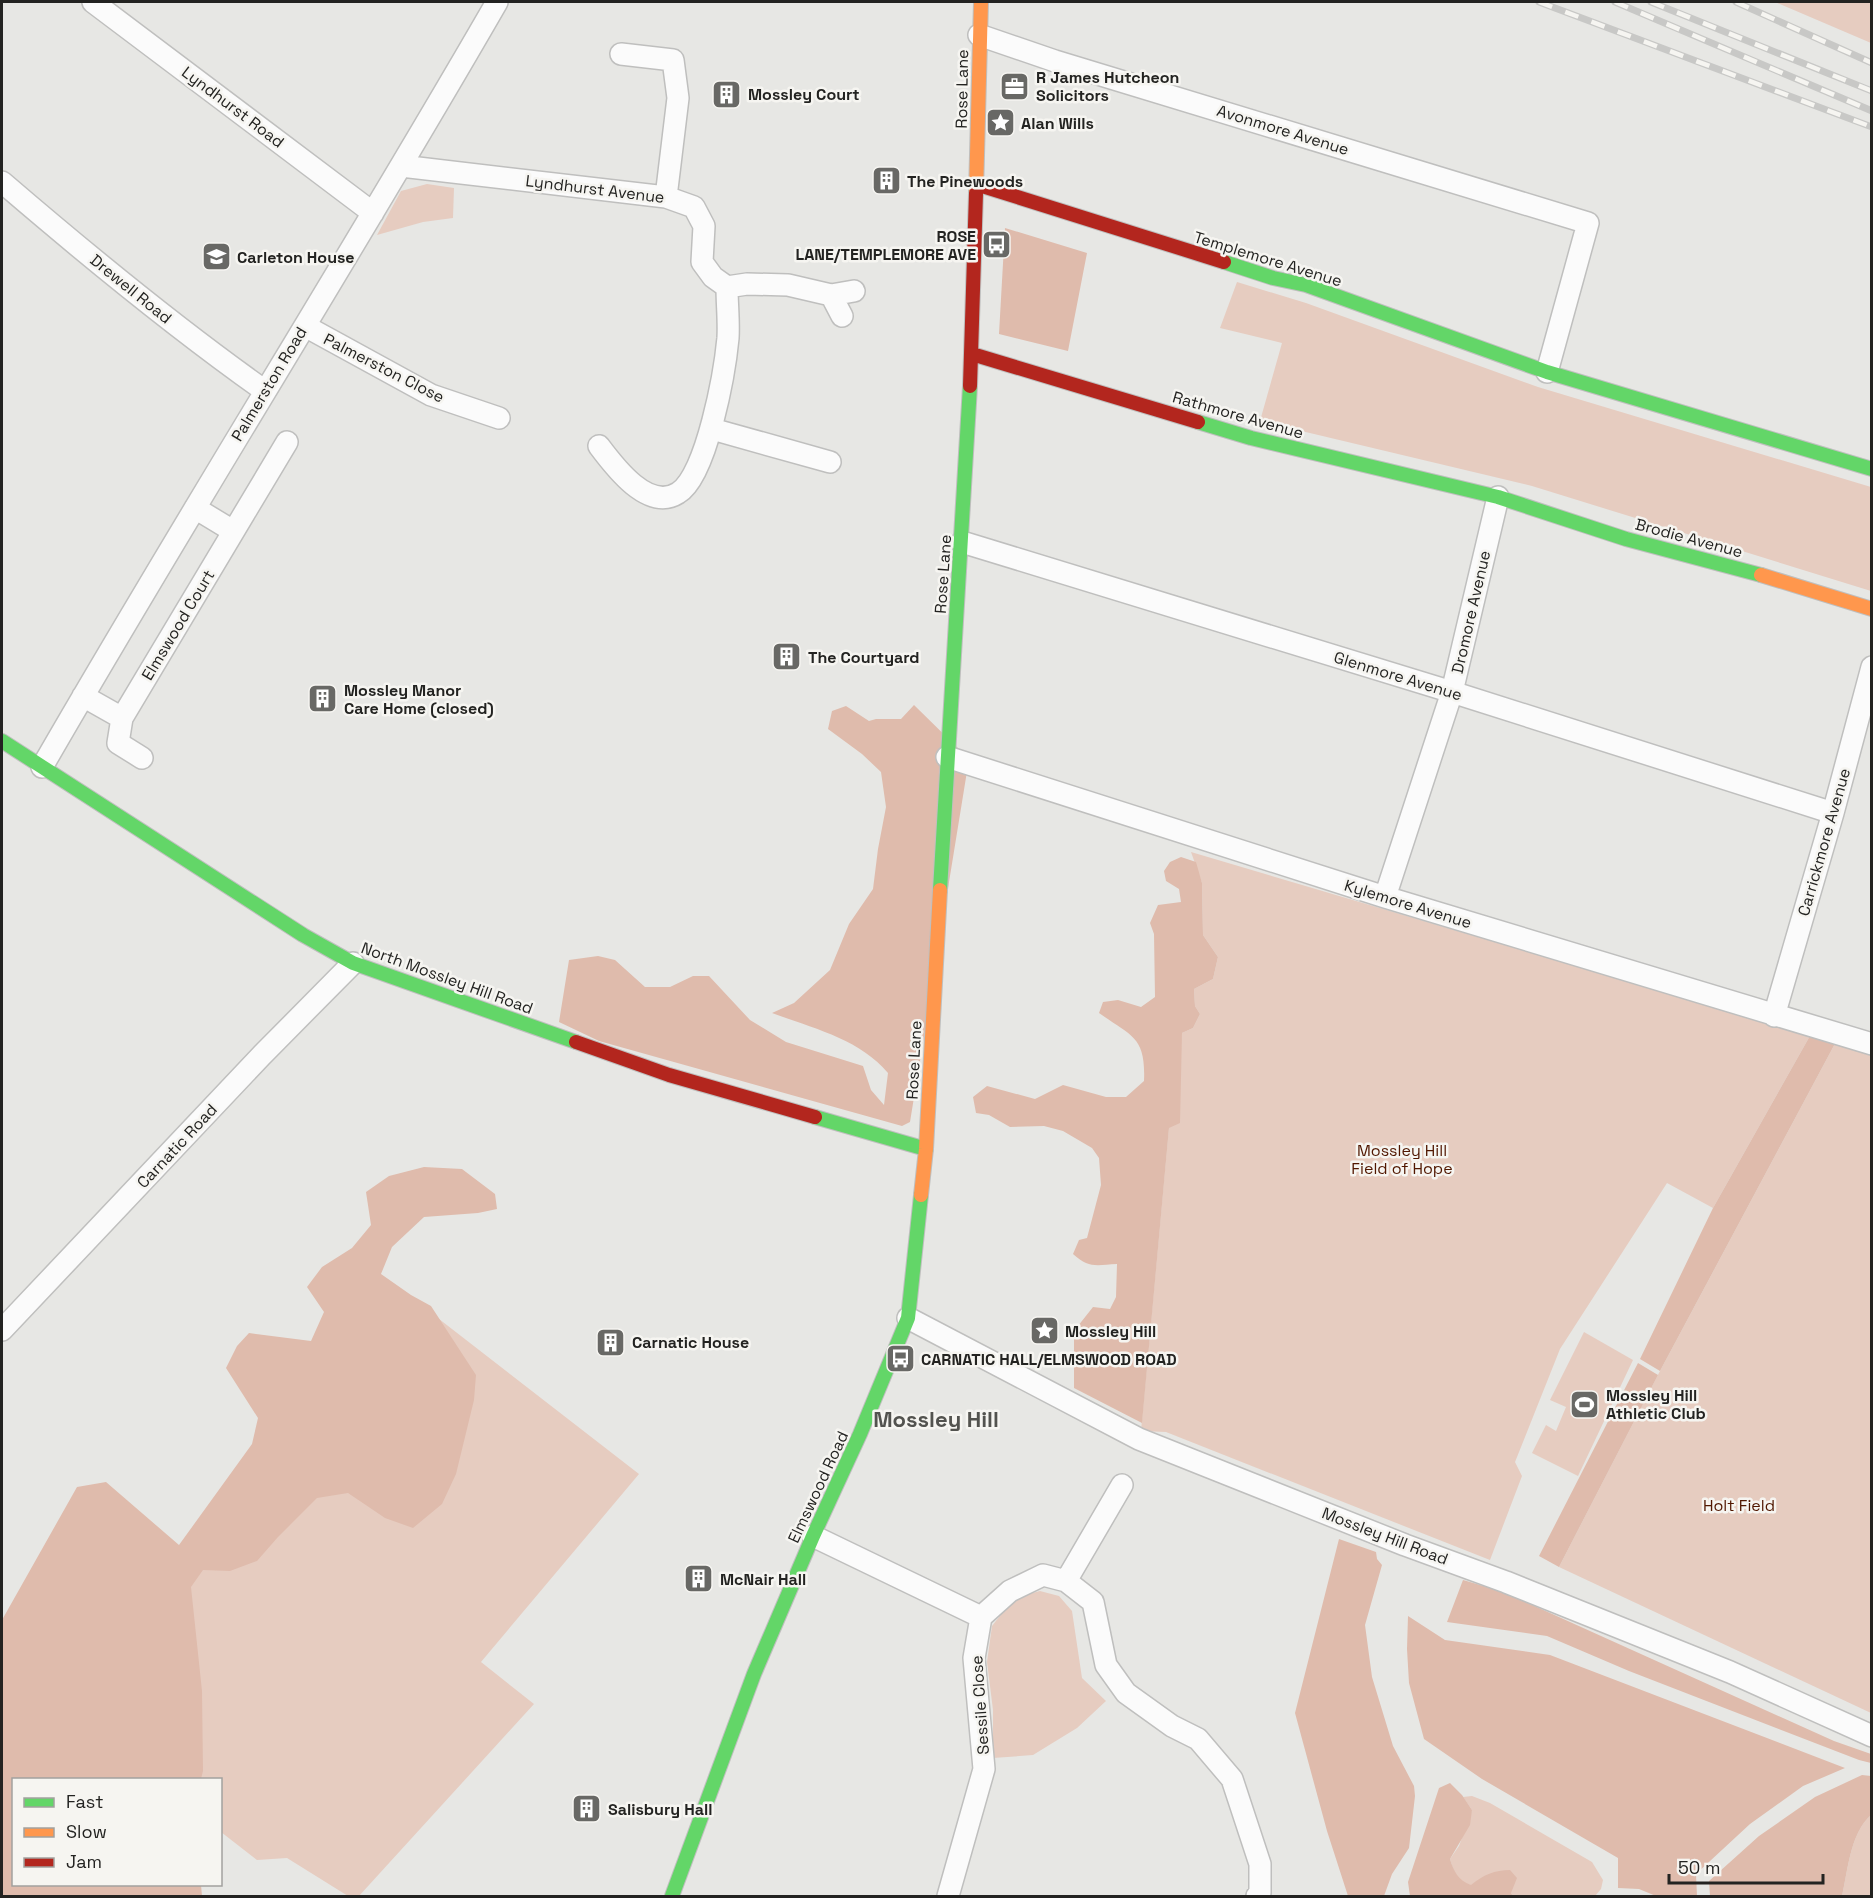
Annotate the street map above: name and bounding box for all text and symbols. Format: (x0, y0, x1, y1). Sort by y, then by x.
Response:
street label: Rose Lane (951, 49, 973, 129)
street label: Lyndhurst Road (178, 62, 288, 152)
place label: R James Hutcheon Solicitors (1036, 67, 1179, 106)
office icon: R James Hutcheon Solicitors (999, 70, 1031, 102)
building icon: Mossley Court (711, 78, 743, 110)
place label: Mossley Court (748, 84, 860, 105)
street label: Avonmore Avenue (1214, 100, 1352, 160)
place icon: Alan Wills (984, 107, 1016, 139)
place label: Alan Wills (1021, 113, 1094, 134)
building icon: The Pinewoods (870, 165, 902, 197)
street label: Lyndhurst Avenue (524, 170, 666, 208)
place label: The Pinewoods (907, 171, 1023, 192)
place label: ROSE LANE/TEMPLEMORE AVE (796, 226, 976, 265)
street label: Templemore Avenue (1191, 226, 1345, 292)
bus stop icon: ROSE LANE/TEMPLEMORE AVE (981, 229, 1013, 261)
school or university icon: Carleton House (200, 241, 232, 273)
place label: Carleton House (237, 247, 355, 268)
street label: Drewell Road (86, 250, 176, 328)
street label: Palmerston Road (227, 323, 311, 445)
street label: Palmerston Close (320, 329, 448, 407)
street label: Rathmore Avenue (1170, 386, 1306, 444)
street label: Brodie Avenue (1633, 514, 1745, 562)
street label: Rose Lane (930, 534, 956, 614)
street label: Dromore Avenue (1447, 548, 1495, 676)
street label: Elmswood Court (137, 566, 219, 684)
building icon: The Courtyard (771, 641, 803, 673)
place label: The Courtyard (808, 647, 920, 668)
street label: Glenmore Avenue (1331, 647, 1465, 705)
place label: Mossley Manor Care Home (closed) (344, 680, 494, 719)
building icon: Mossley Manor Care Home (closed) (307, 683, 339, 715)
street label: Carrickmore Avenue (1793, 766, 1855, 918)
street label: Kylemore Avenue (1342, 875, 1474, 933)
street label: North Mossley Hill Road (358, 937, 536, 1019)
street label: Rose Lane (901, 1020, 927, 1100)
street label: Carnatic Road (132, 1099, 222, 1193)
park label: Mossley Hill Field of Hope (1351, 1140, 1453, 1179)
place icon: Mossley Hill (1028, 1315, 1060, 1347)
place label: Mossley Hill (1065, 1321, 1156, 1342)
building icon: Carnatic House (595, 1326, 627, 1358)
place label: Carnatic House (632, 1332, 749, 1353)
bus stop icon: CARNATIC HALL/ELMSWOOD ROAD (884, 1343, 916, 1375)
place label: CARNATIC HALL/ELMSWOOD ROAD (921, 1349, 1177, 1370)
place label: Mossley Hill Athletic Club (1606, 1385, 1706, 1424)
sports icon: Mossley Hill Athletic Club (1569, 1388, 1601, 1420)
district label: Mossley Hill (873, 1405, 999, 1433)
street label: Elmswood Road (783, 1428, 853, 1546)
park label: Holt Field (1703, 1495, 1775, 1516)
street label: Mossley Hill Road (1319, 1502, 1451, 1570)
building icon: McNair Hall (683, 1563, 715, 1595)
place label: McNair Hall (720, 1569, 806, 1590)
street label: Sessile Close (966, 1655, 994, 1755)
legend (12, 1778, 222, 1886)
text: Fast (66, 1790, 103, 1813)
building icon: Salisbury Hall (571, 1793, 603, 1825)
place label: Salisbury Hall (608, 1799, 712, 1820)
text: Slow (66, 1820, 107, 1843)
scale bar (1669, 1847, 1824, 1885)
text: Jam (66, 1850, 102, 1873)
text: 50 m (1678, 1856, 1720, 1879)

